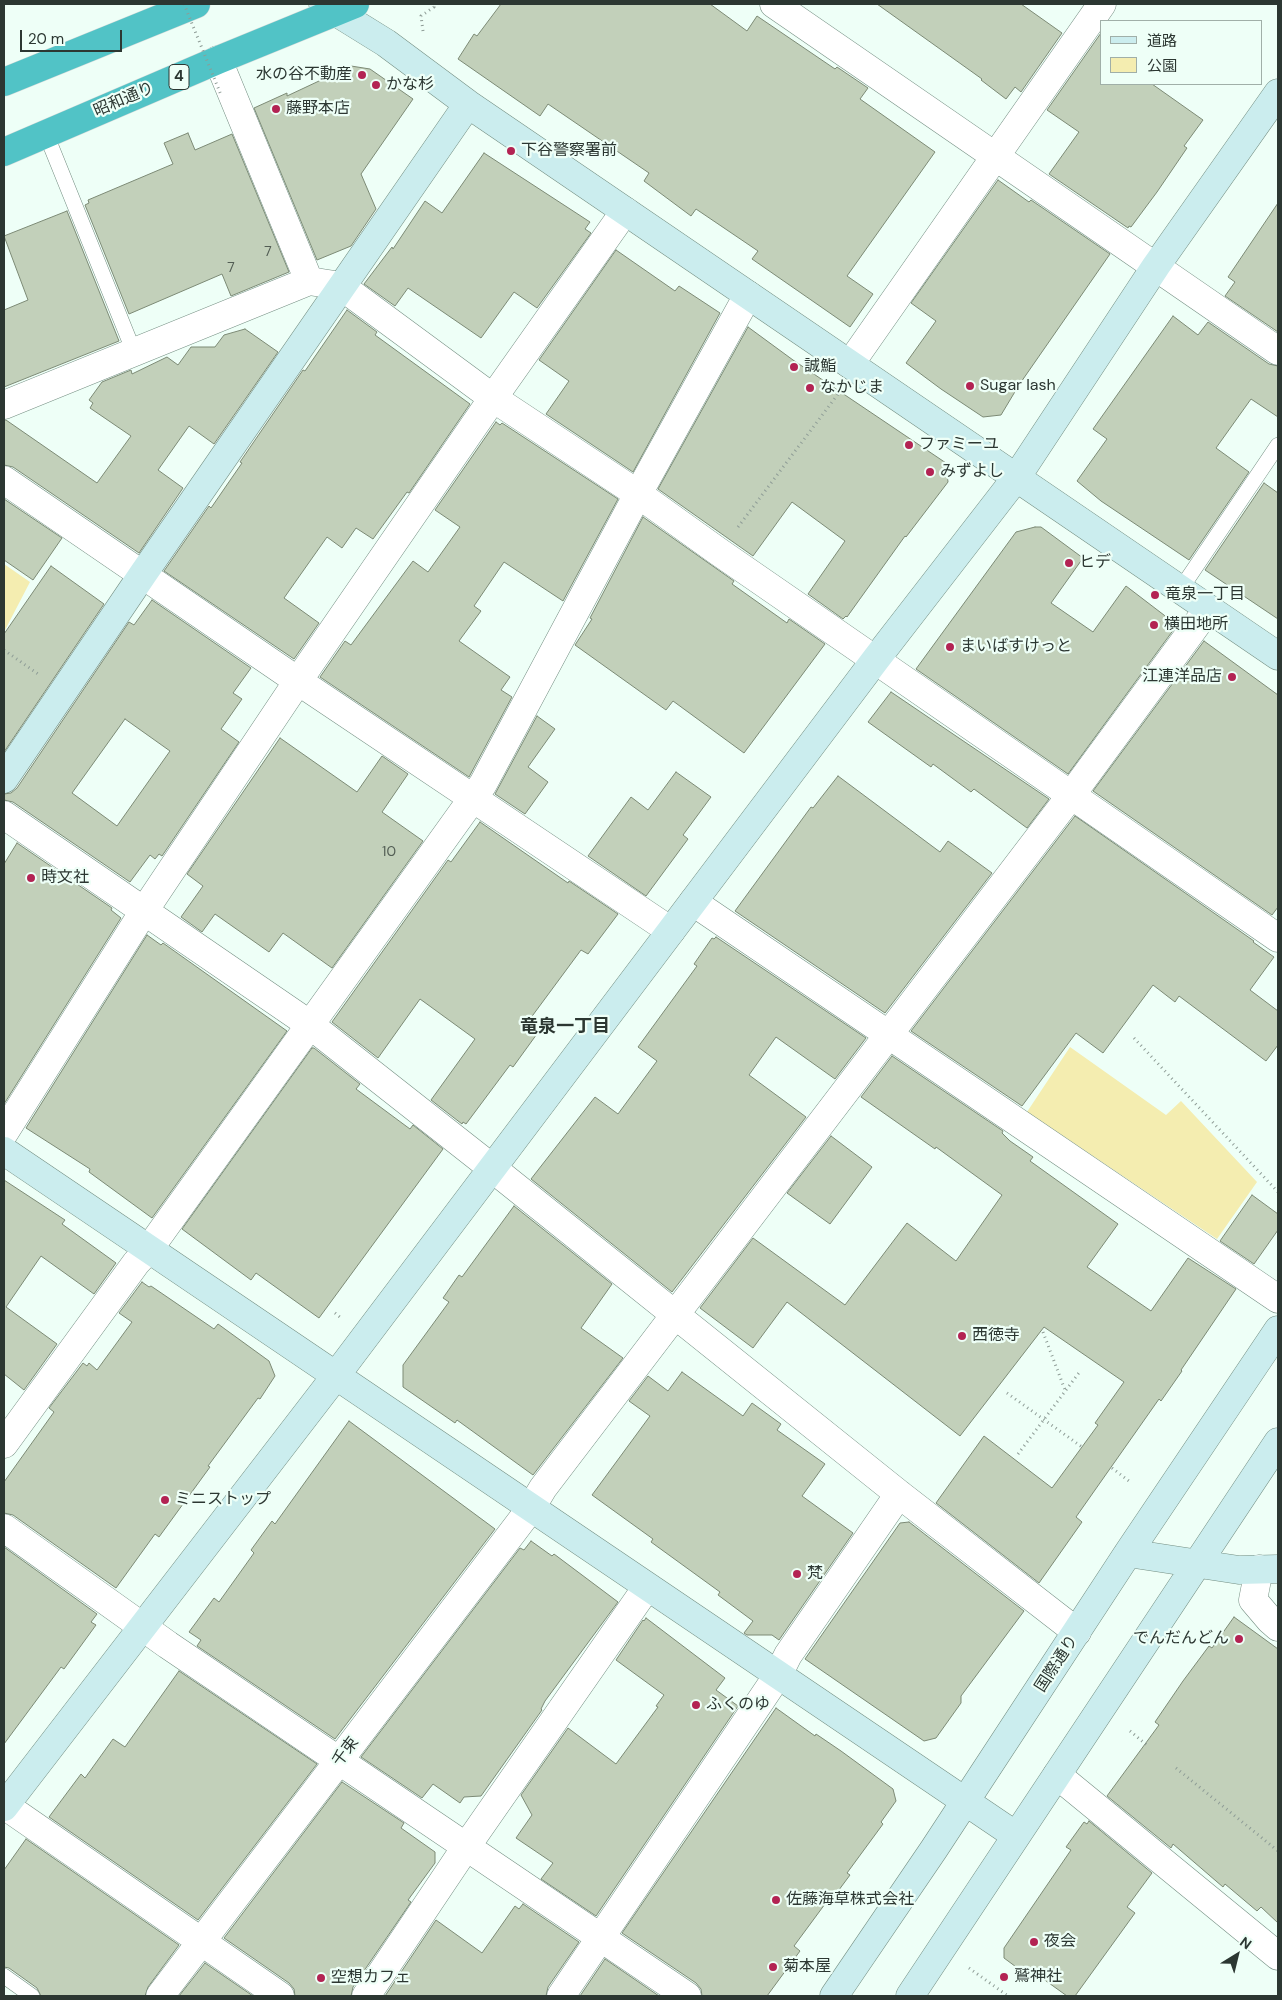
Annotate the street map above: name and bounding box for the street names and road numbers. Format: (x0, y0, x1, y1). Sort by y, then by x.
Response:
road number: 4 (169, 64, 189, 90)
street label: 昭和通り (91, 79, 157, 121)
street label: 国際通り (1032, 1632, 1082, 1696)
street label: 千束 (329, 1733, 363, 1771)

